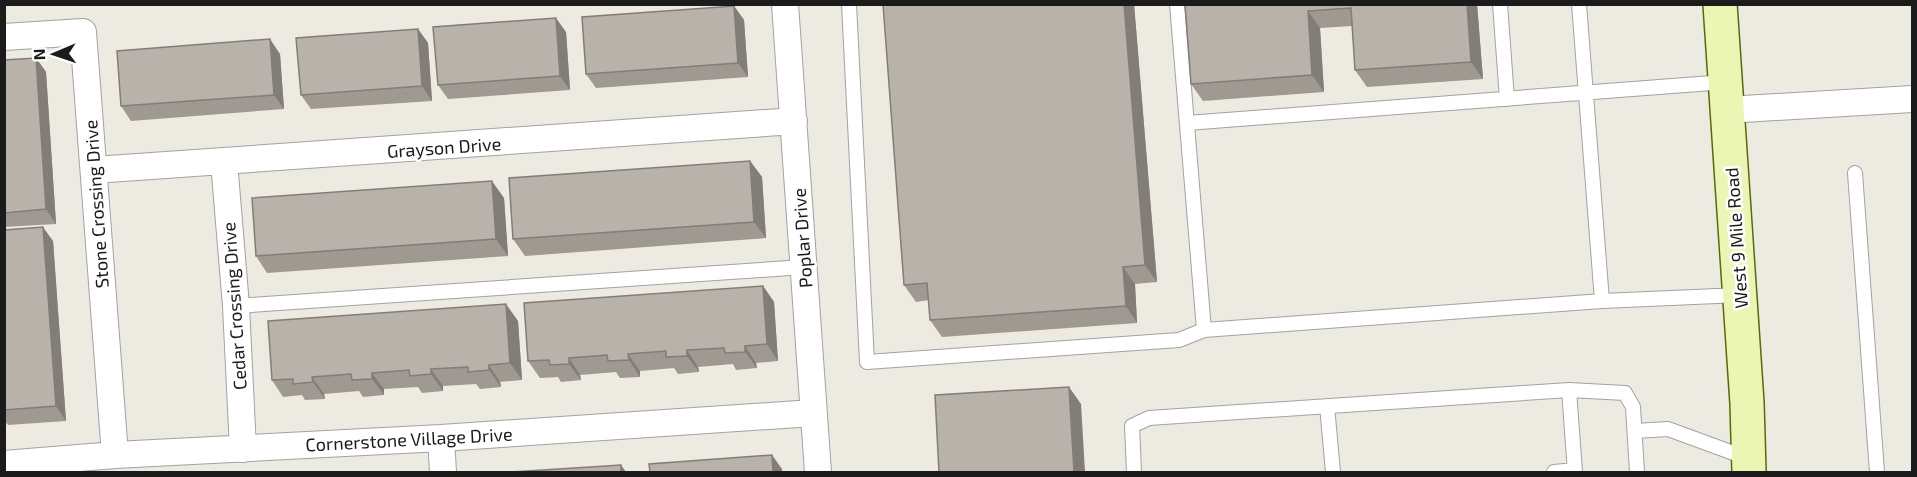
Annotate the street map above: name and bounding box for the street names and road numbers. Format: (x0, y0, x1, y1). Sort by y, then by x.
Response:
street label: Stone Crossing Drive (79, 119, 113, 289)
street label: Grayson Drive (386, 132, 502, 162)
street label: West 9 Mile Road (1720, 167, 1752, 309)
street label: Poplar Drive (788, 187, 816, 289)
street label: Cedar Crossing Drive (217, 221, 251, 391)
street label: Cornerstone Village Drive (305, 423, 513, 455)

